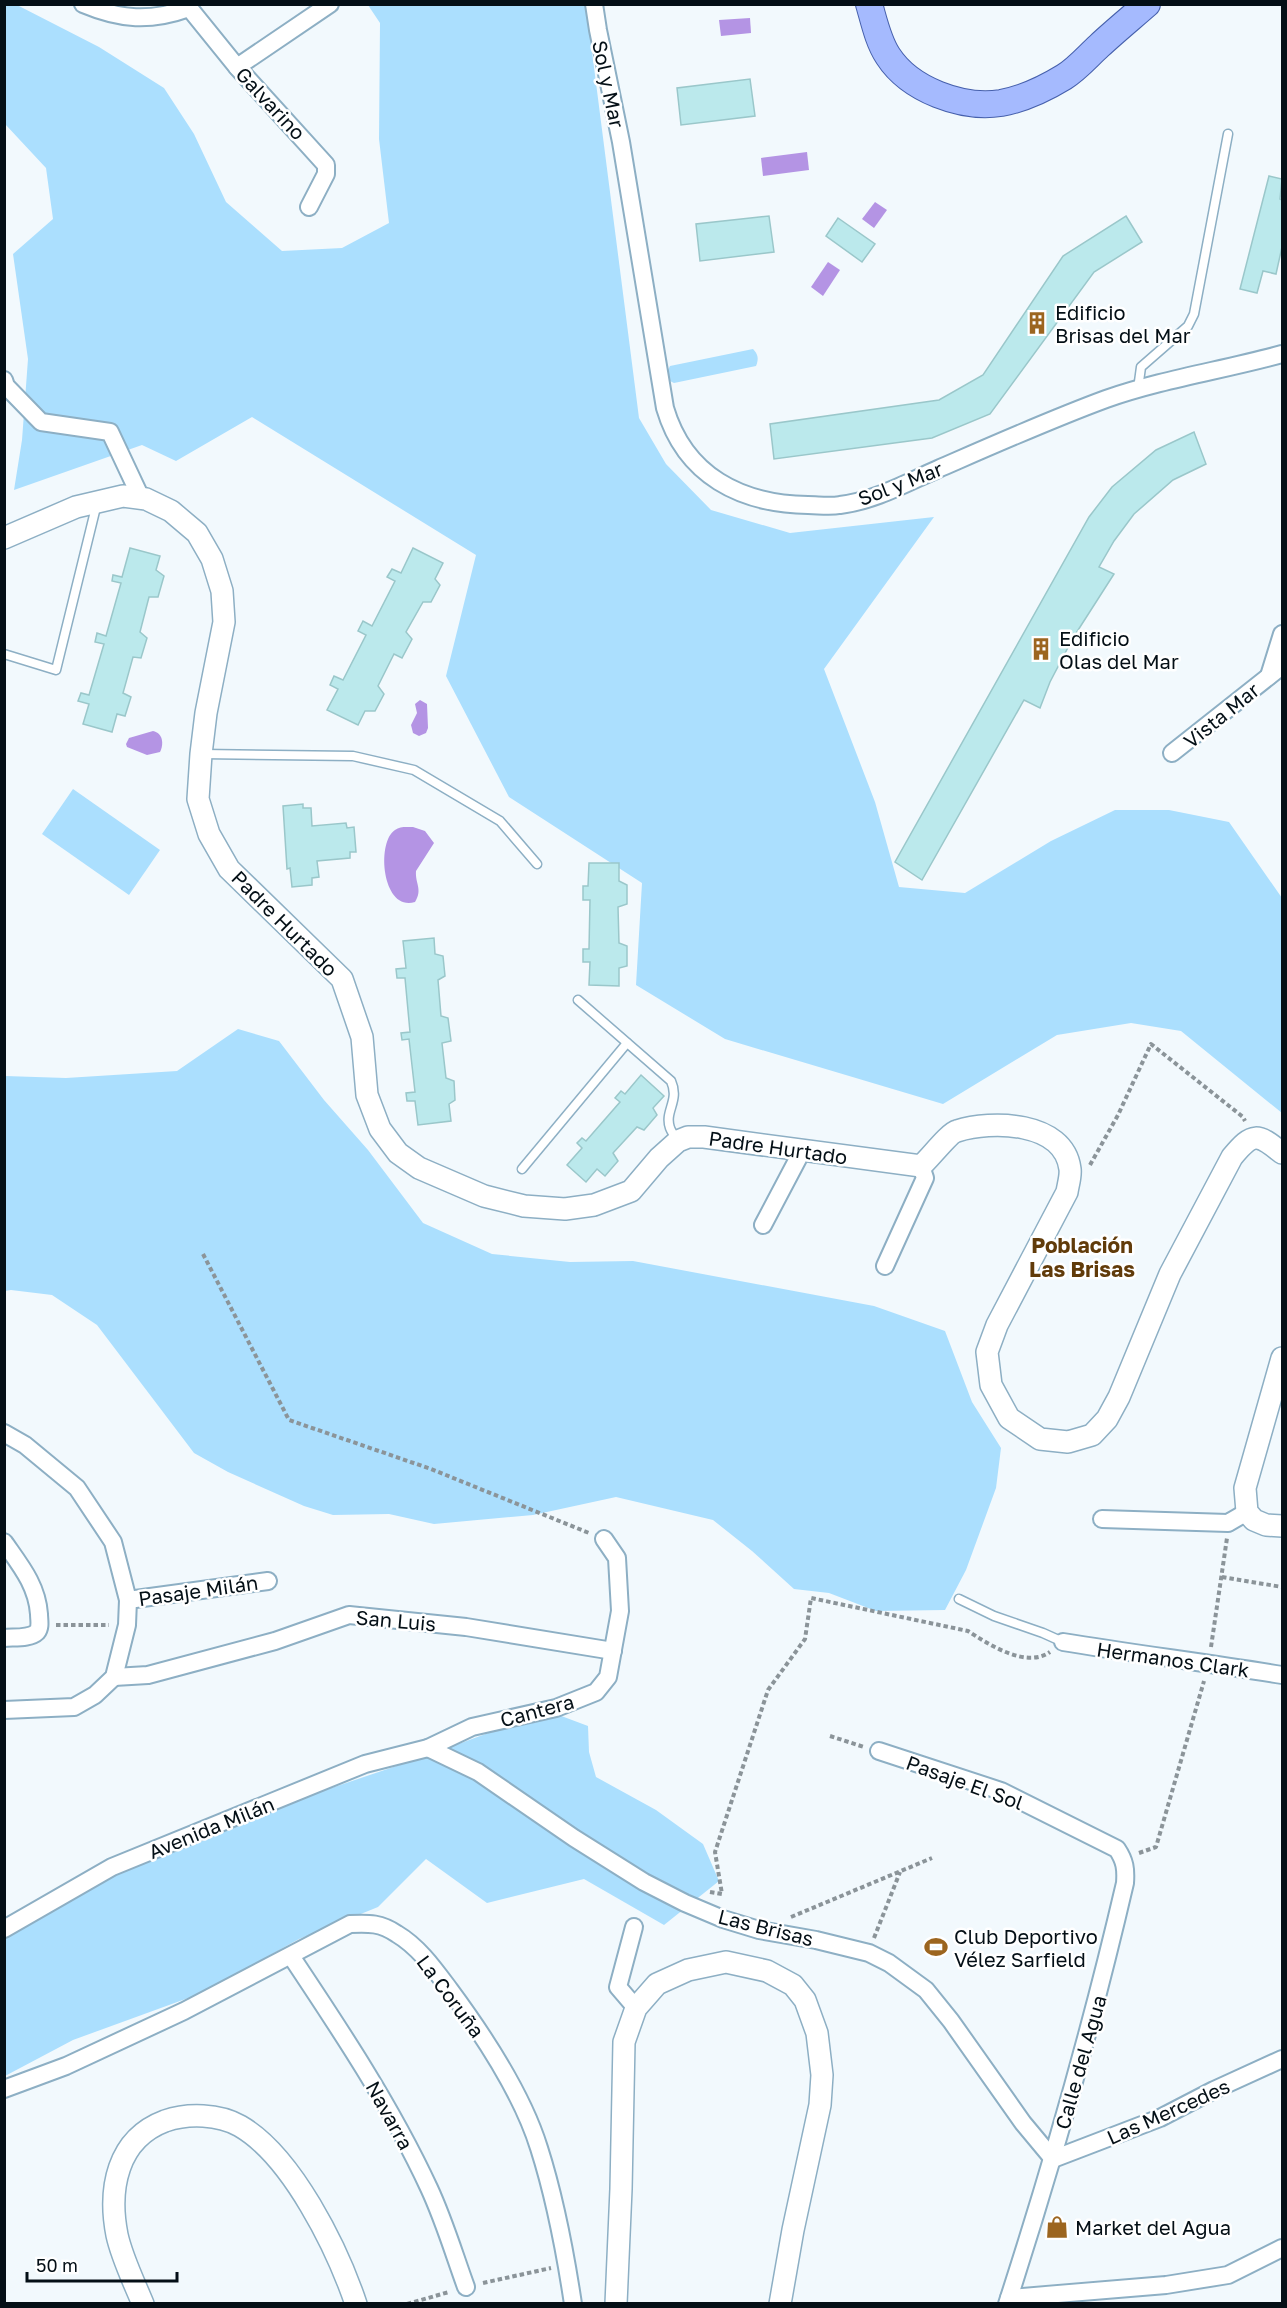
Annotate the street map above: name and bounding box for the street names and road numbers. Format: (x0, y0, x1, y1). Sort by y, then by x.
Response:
street label: Sol y Mar (588, 38, 630, 130)
street label: Galvarino (231, 62, 311, 144)
street label: Sol y Mar (854, 456, 946, 510)
street label: Vista Mar (1178, 677, 1264, 753)
street label: Padre Hurtado (227, 865, 343, 981)
street label: Padre Hurtado (707, 1125, 849, 1169)
street label: Pasaje Milán (137, 1570, 259, 1610)
street label: San Luis (355, 1605, 437, 1635)
street label: Hermanos Clark (1095, 1636, 1251, 1682)
street label: Cantera (497, 1689, 577, 1731)
street label: Pasaje El Sol (903, 1750, 1027, 1814)
street label: Avenida Milán (145, 1791, 277, 1863)
street label: Las Brisas (716, 1904, 816, 1950)
street label: La Coruña (412, 1950, 490, 2042)
street label: Calle del Agua (1049, 1992, 1111, 2132)
street label: Las Mercedes (1103, 2073, 1233, 2149)
street label: Navarra (361, 2077, 419, 2153)

